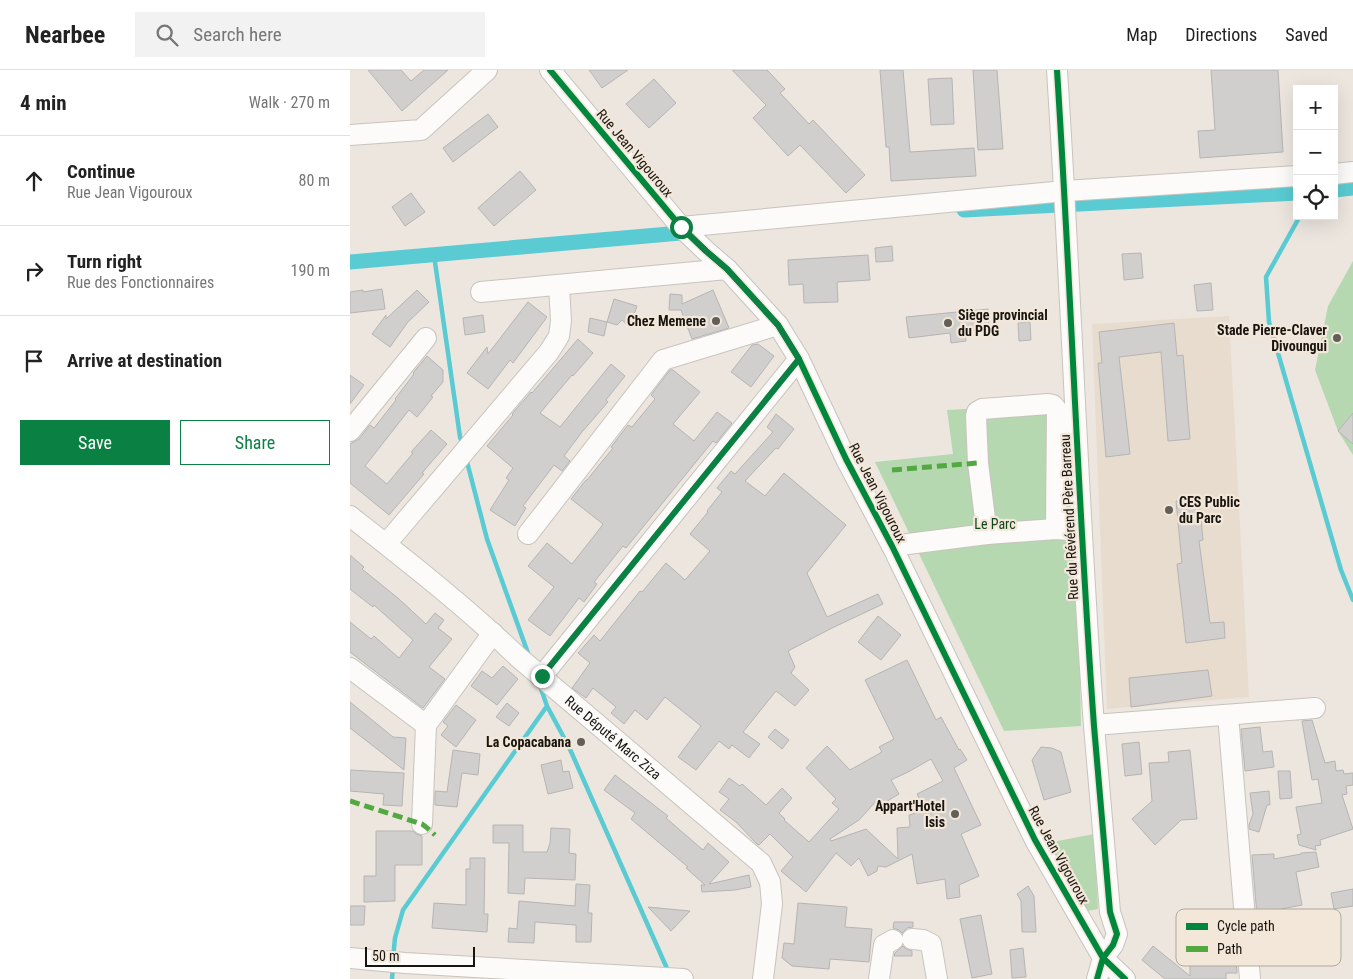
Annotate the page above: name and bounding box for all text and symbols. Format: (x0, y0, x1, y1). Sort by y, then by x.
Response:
search box (135, 12, 485, 57)
text: Nearbee (25, 21, 105, 49)
icon: search (153, 21, 181, 49)
text: Search here (193, 23, 282, 46)
text: Map (1126, 24, 1157, 45)
text: Directions (1185, 24, 1257, 45)
text: Saved (1285, 24, 1328, 45)
map controls (1293, 85, 1338, 220)
button: + (1293, 85, 1338, 130)
text: 4 min (20, 91, 67, 115)
text: Walk · 270 m (249, 93, 330, 112)
street label: Rue Jean Vigouroux (594, 106, 676, 200)
button: − (1293, 130, 1338, 175)
text: Continue (67, 160, 135, 183)
icon: ahead (20, 167, 48, 195)
text: 80 m (298, 171, 330, 190)
button: locate (1293, 175, 1338, 220)
text: Rue Jean Vigouroux (67, 183, 193, 202)
route start (670, 216, 693, 239)
text: Turn right (67, 250, 142, 273)
icon: right (20, 257, 48, 285)
text: 190 m (291, 261, 330, 280)
text: Rue des Fonctionnaires (67, 273, 214, 292)
place label: Siège provincial du PDG (958, 307, 1048, 339)
place label: Chez Memene (627, 313, 706, 329)
marker: Chez Memene (710, 315, 722, 327)
marker: Siège provincial du PDG (942, 317, 954, 329)
place label: Stade Pierre-Claver Divoungui (1217, 322, 1327, 354)
marker: Stade Pierre-Claver Divoungui (1331, 332, 1343, 344)
icon: arrive (20, 347, 48, 375)
text: Arrive at destination (67, 349, 222, 372)
button: Save (20, 420, 170, 465)
button: Share (180, 420, 330, 465)
street label: Rue du Révérend Père Barreau (1057, 434, 1081, 600)
street label: Rue Jean Vigouroux (846, 440, 910, 546)
place label: CES Public du Parc (1179, 494, 1240, 526)
marker: CES Public du Parc (1163, 504, 1175, 516)
park label: Le Parc (974, 516, 1016, 532)
route end (531, 665, 554, 688)
street label: Rue Député Marc Ziza (562, 692, 664, 783)
place label: La Copacabana (486, 734, 571, 750)
marker: La Copacabana (575, 736, 587, 748)
place label: Appart'Hotel Isis (875, 798, 945, 830)
street label: Rue Jean Vigouroux (1025, 803, 1093, 907)
marker: Appart'Hotel Isis (949, 808, 961, 820)
legend (1176, 909, 1341, 966)
text: Cycle path (1217, 918, 1275, 934)
text: Path (1217, 941, 1242, 957)
scale bar (365, 944, 475, 967)
text: 50 m (372, 948, 400, 964)

